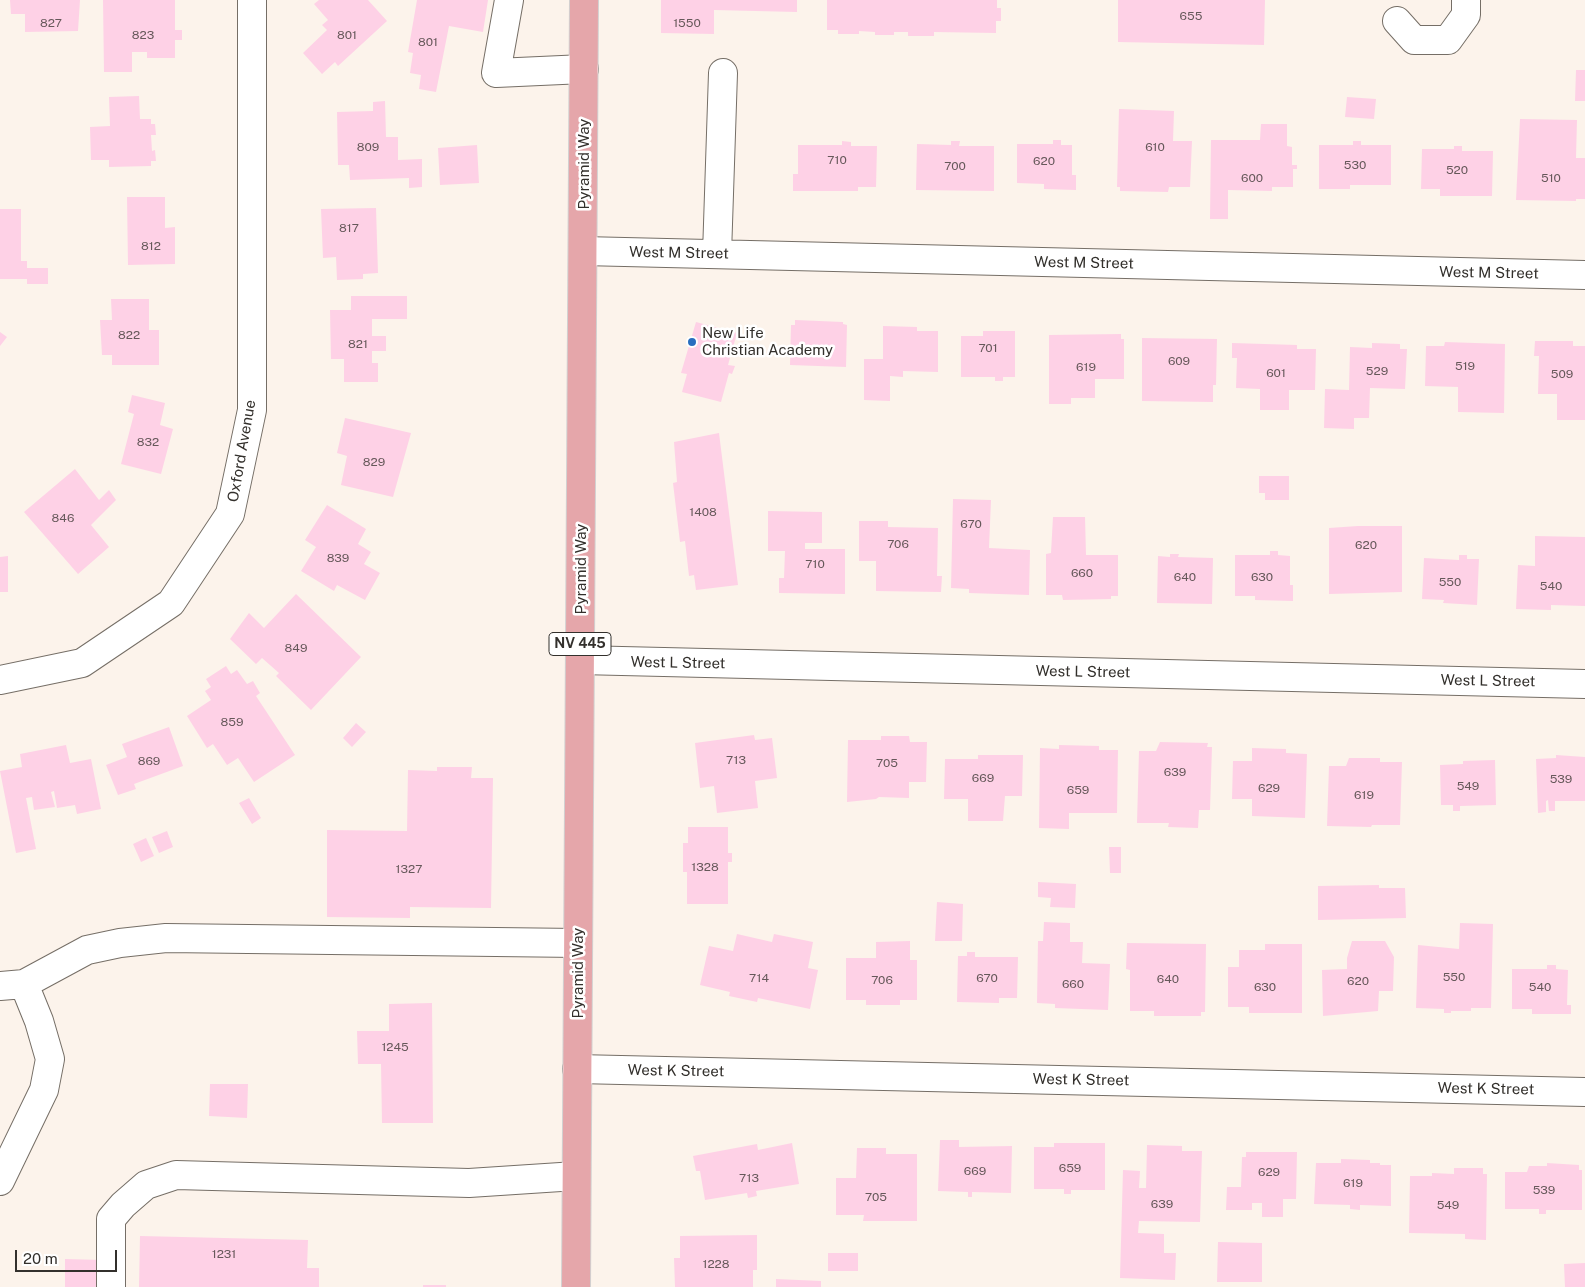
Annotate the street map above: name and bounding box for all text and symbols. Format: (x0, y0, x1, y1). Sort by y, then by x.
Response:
house number: 655 (1180, 9, 1202, 23)
house number: 827 (40, 16, 62, 30)
house number: 1550 (673, 16, 701, 30)
house number: 823 (132, 28, 154, 42)
house number: 801 (337, 28, 357, 42)
house number: 801 (418, 35, 438, 49)
street label: Pyramid Way (575, 119, 593, 209)
house number: 809 (357, 140, 379, 154)
house number: 610 (1145, 140, 1165, 154)
house number: 710 (827, 153, 847, 167)
house number: 620 (1033, 154, 1055, 168)
house number: 530 (1344, 158, 1366, 172)
house number: 700 (944, 159, 966, 173)
house number: 520 (1446, 163, 1468, 177)
house number: 600 (1241, 171, 1263, 185)
house number: 510 (1541, 171, 1561, 185)
house number: 817 (339, 221, 359, 235)
house number: 812 (141, 239, 161, 253)
street label: West M Street (629, 243, 729, 263)
street label: West M Street (1034, 253, 1134, 273)
street label: West M Street (1439, 263, 1539, 283)
place label: New Life Christian Academy (702, 324, 833, 359)
house number: 822 (118, 328, 140, 342)
marker: New Life Christian Academy (686, 336, 698, 348)
house number: 821 (348, 337, 368, 351)
house number: 701 (978, 341, 998, 355)
house number: 609 (1168, 354, 1190, 368)
house number: 519 (1455, 359, 1475, 373)
house number: 619 (1076, 360, 1096, 374)
house number: 529 (1366, 364, 1388, 378)
house number: 601 (1266, 366, 1286, 380)
house number: 509 (1551, 367, 1573, 381)
street label: Oxford Avenue (224, 399, 260, 503)
house number: 832 (137, 435, 159, 449)
house number: 829 (363, 455, 385, 469)
house number: 1408 (689, 505, 717, 519)
house number: 846 (52, 511, 74, 525)
house number: 670 (960, 517, 982, 531)
street label: Pyramid Way (572, 524, 590, 614)
house number: 706 (887, 537, 909, 551)
house number: 620 (1355, 538, 1377, 552)
house number: 839 (327, 551, 349, 565)
house number: 710 (805, 557, 825, 571)
house number: 660 (1071, 566, 1093, 580)
house number: 640 (1174, 570, 1196, 584)
house number: 630 (1251, 570, 1273, 584)
house number: 550 (1439, 575, 1461, 589)
house number: 540 (1540, 579, 1562, 593)
road number: NV 445 (549, 633, 611, 656)
house number: 849 (285, 641, 307, 655)
street label: West L Street (630, 653, 726, 673)
street label: West L Street (1035, 662, 1131, 682)
street label: West L Street (1440, 671, 1536, 691)
house number: 859 (221, 715, 243, 729)
house number: 713 (726, 753, 746, 767)
house number: 869 (138, 754, 160, 768)
house number: 705 (876, 756, 898, 770)
house number: 639 (1164, 765, 1186, 779)
house number: 669 (972, 771, 994, 785)
house number: 539 (1550, 772, 1572, 786)
house number: 549 (1457, 779, 1479, 793)
house number: 629 (1258, 781, 1280, 795)
house number: 659 (1067, 783, 1089, 797)
house number: 619 (1354, 788, 1374, 802)
house number: 1328 (691, 860, 719, 874)
house number: 1327 (396, 862, 422, 876)
street label: Pyramid Way (569, 928, 587, 1018)
house number: 550 (1443, 970, 1465, 984)
house number: 714 (749, 971, 769, 985)
house number: 670 (976, 971, 998, 985)
house number: 640 (1157, 972, 1179, 986)
house number: 706 (871, 973, 893, 987)
house number: 620 (1347, 974, 1369, 988)
house number: 660 (1062, 977, 1084, 991)
house number: 630 (1254, 980, 1276, 994)
house number: 540 (1529, 980, 1551, 994)
house number: 1245 (381, 1040, 409, 1054)
street label: West K Street (628, 1061, 724, 1081)
street label: West K Street (1033, 1070, 1129, 1090)
street label: West K Street (1438, 1079, 1534, 1099)
house number: 659 (1059, 1161, 1081, 1175)
house number: 669 (964, 1164, 986, 1178)
house number: 629 (1258, 1165, 1280, 1179)
house number: 713 (739, 1171, 759, 1185)
house number: 619 (1343, 1176, 1363, 1190)
house number: 539 (1533, 1183, 1555, 1197)
house number: 705 (865, 1190, 887, 1204)
house number: 639 (1151, 1197, 1173, 1211)
house number: 549 (1437, 1198, 1459, 1212)
scale bar (18, 1240, 120, 1272)
house number: 1231 (212, 1247, 236, 1261)
text: 20 m (23, 1250, 58, 1267)
house number: 1228 (703, 1257, 729, 1271)

